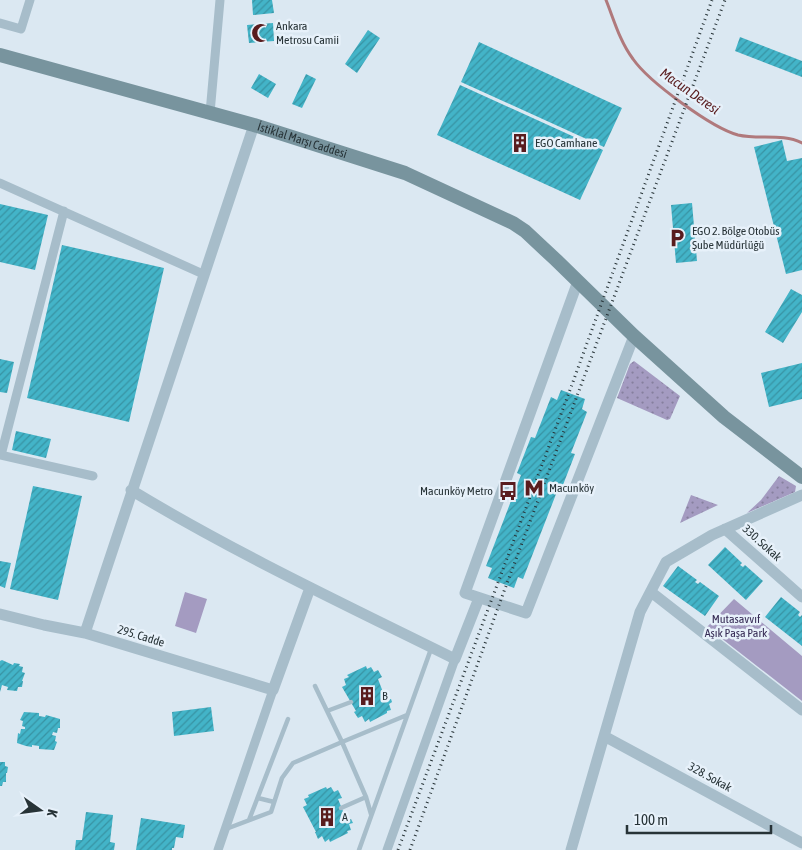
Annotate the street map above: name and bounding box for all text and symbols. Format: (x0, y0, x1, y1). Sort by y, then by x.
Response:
place label: Ankara Metrosu Camii (276, 19, 339, 47)
mosque icon: Ankara Metrosu Camii (250, 22, 272, 44)
water label: Macun Deresi (657, 65, 723, 117)
street label: İstiklal Marşı Caddesi (256, 120, 349, 161)
building icon: EGO Camhane (509, 132, 531, 154)
place label: EGO Camhane (535, 136, 597, 150)
place label: EGO 2. Bölge Otobüs Şube Müdürlüğü (692, 224, 780, 252)
parking icon: EGO 2. Bölge Otobüs Şube Müdürlüğü (666, 227, 688, 249)
metro station icon: Macunköy (523, 477, 545, 499)
bus stop icon: Macunköy Metro (497, 480, 519, 502)
place label: Macunköy (549, 481, 594, 495)
place label: Macunköy Metro (420, 484, 493, 498)
street label: 330. Sokak (740, 522, 785, 565)
park label: Mutasavvıf Aşık Paşa Park (705, 612, 768, 640)
street label: 295. Cadde (116, 622, 166, 650)
building icon: B (356, 685, 378, 707)
place label: B (382, 689, 388, 703)
street label: 328. Sokak (686, 759, 735, 795)
north arrow (15, 785, 65, 835)
scale bar (627, 802, 771, 834)
building icon: A (316, 806, 338, 828)
text: K (44, 808, 61, 819)
place label: A (342, 810, 348, 824)
text: 100 m (634, 811, 668, 828)

